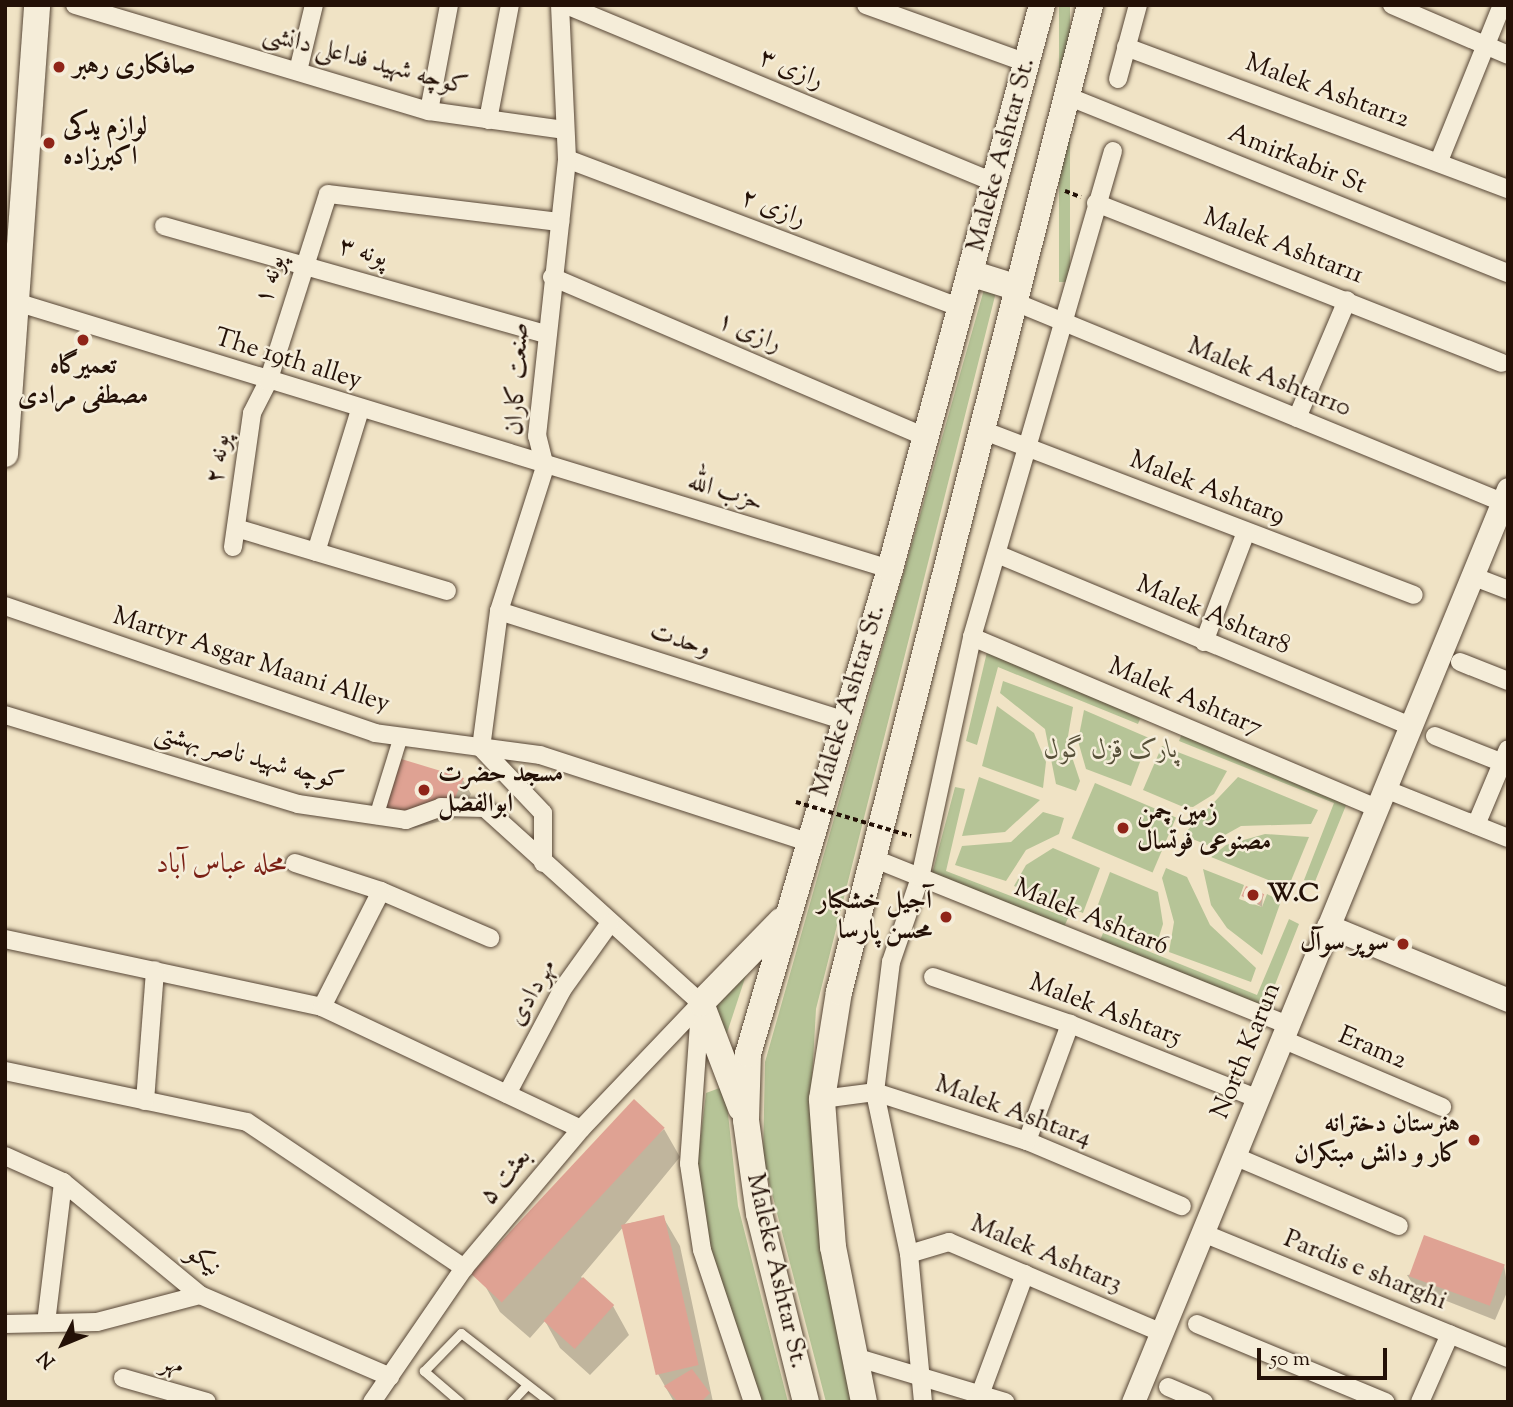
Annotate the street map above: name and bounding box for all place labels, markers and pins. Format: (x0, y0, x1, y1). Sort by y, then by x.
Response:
place label: صافکاری رهبر (73, 51, 196, 83)
marker: صافکاری رهبر (51, 59, 67, 75)
place label: لوازم یدکی اکبرزاده (63, 112, 147, 174)
marker: لوازم یدکی اکبرزاده (41, 135, 57, 151)
marker: تعمیرگاه مصطفی مرادی (75, 332, 91, 348)
place label: تعمیرگاه مصطفی مرادی (18, 351, 148, 412)
place label: مسجد حضرت ابوالفضل (438, 759, 563, 820)
marker: مسجد حضرت ابوالفضل (416, 782, 432, 798)
place label: زمین چمن مصنوعی فوتسال (1137, 797, 1271, 858)
marker: زمین چمن مصنوعی فوتسال (1115, 820, 1131, 836)
place label: W.C (1267, 879, 1319, 911)
place label: آجیل خشکبار محسن پارسا (817, 886, 932, 948)
marker: W.C (1245, 887, 1261, 903)
marker: آجیل خشکبار محسن پارسا (938, 909, 954, 925)
place label: سوپر سوآل (1300, 928, 1389, 960)
marker: سوپر سوآل (1395, 936, 1411, 952)
place label: هنرستان دخترانه کار و دانش مبتکران (1294, 1109, 1460, 1170)
marker: هنرستان دخترانه کار و دانش مبتکران (1466, 1132, 1482, 1148)

